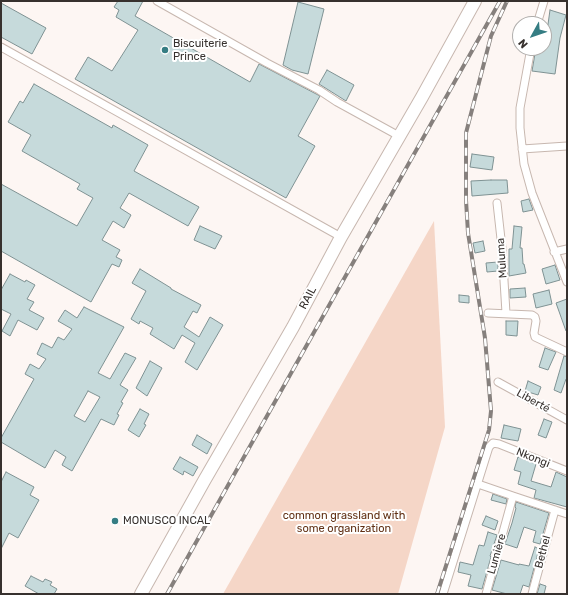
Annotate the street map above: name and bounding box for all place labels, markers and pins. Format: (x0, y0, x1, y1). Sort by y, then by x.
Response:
place label: Biscuiterie Prince (173, 37, 227, 63)
marker: Biscuiterie Prince (160, 45, 170, 55)
place label: MONUSCO INCAL (123, 514, 210, 528)
marker: MONUSCO INCAL (110, 516, 120, 526)

